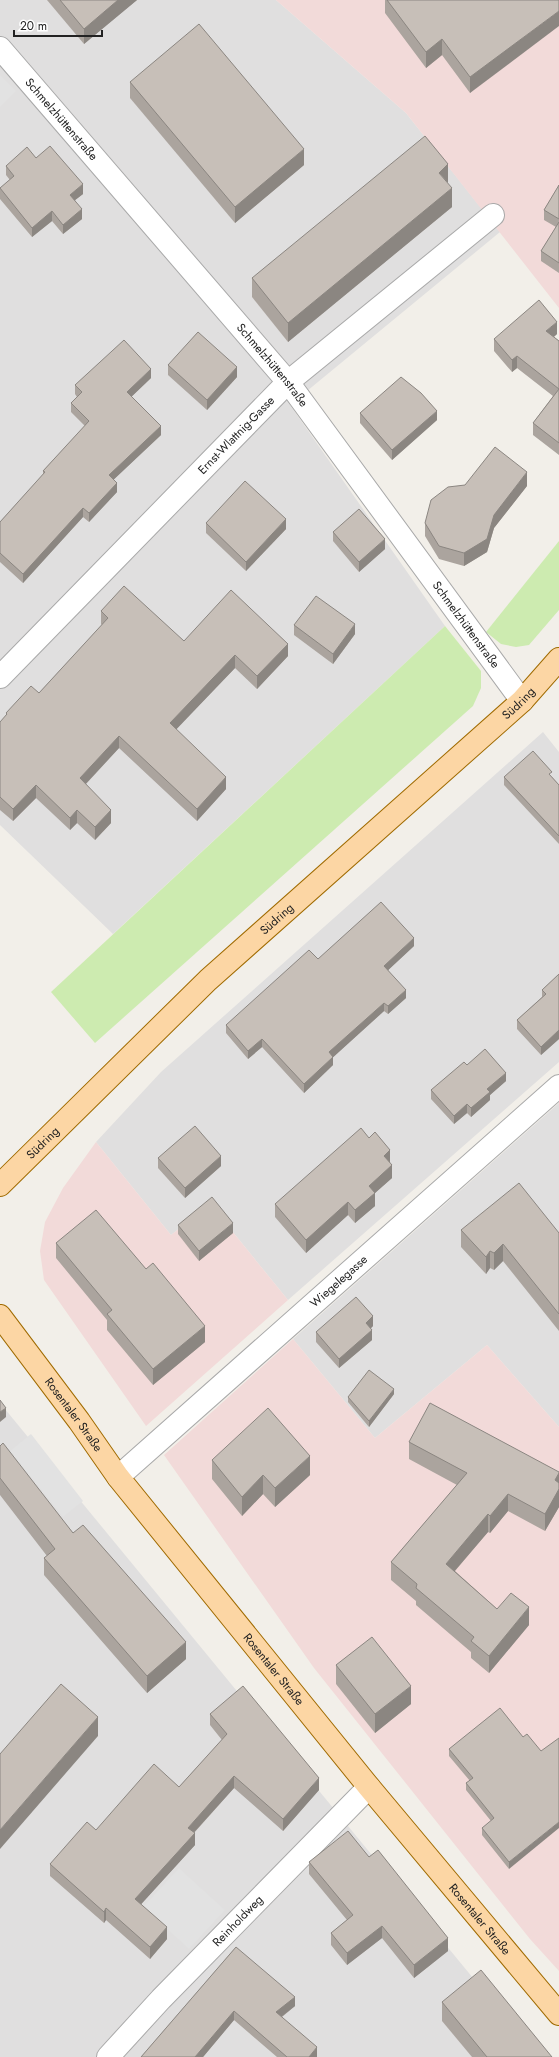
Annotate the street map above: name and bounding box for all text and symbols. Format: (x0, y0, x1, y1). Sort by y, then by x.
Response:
scale bar (14, 12, 102, 38)
text: 20 m (20, 17, 47, 35)
street label: Schmelzhüttenstraße (21, 74, 102, 164)
street label: Schmelzhüttenstraße (232, 319, 312, 411)
street label: Ernst-Wlattnig-Gasse (194, 392, 279, 478)
street label: Schmelzhüttenstraße (428, 577, 504, 672)
street label: Südring (498, 683, 539, 724)
street label: Südring (256, 899, 298, 939)
street label: Südring (22, 1122, 63, 1163)
street label: Wiegelegasse (306, 1251, 372, 1312)
street label: Rosentaler Straße (40, 1374, 107, 1455)
street label: Rosentaler Straße (239, 1629, 308, 1709)
street label: Rosentaler Straße (444, 1880, 515, 1959)
street label: Reinholdweg (208, 1891, 267, 1951)

